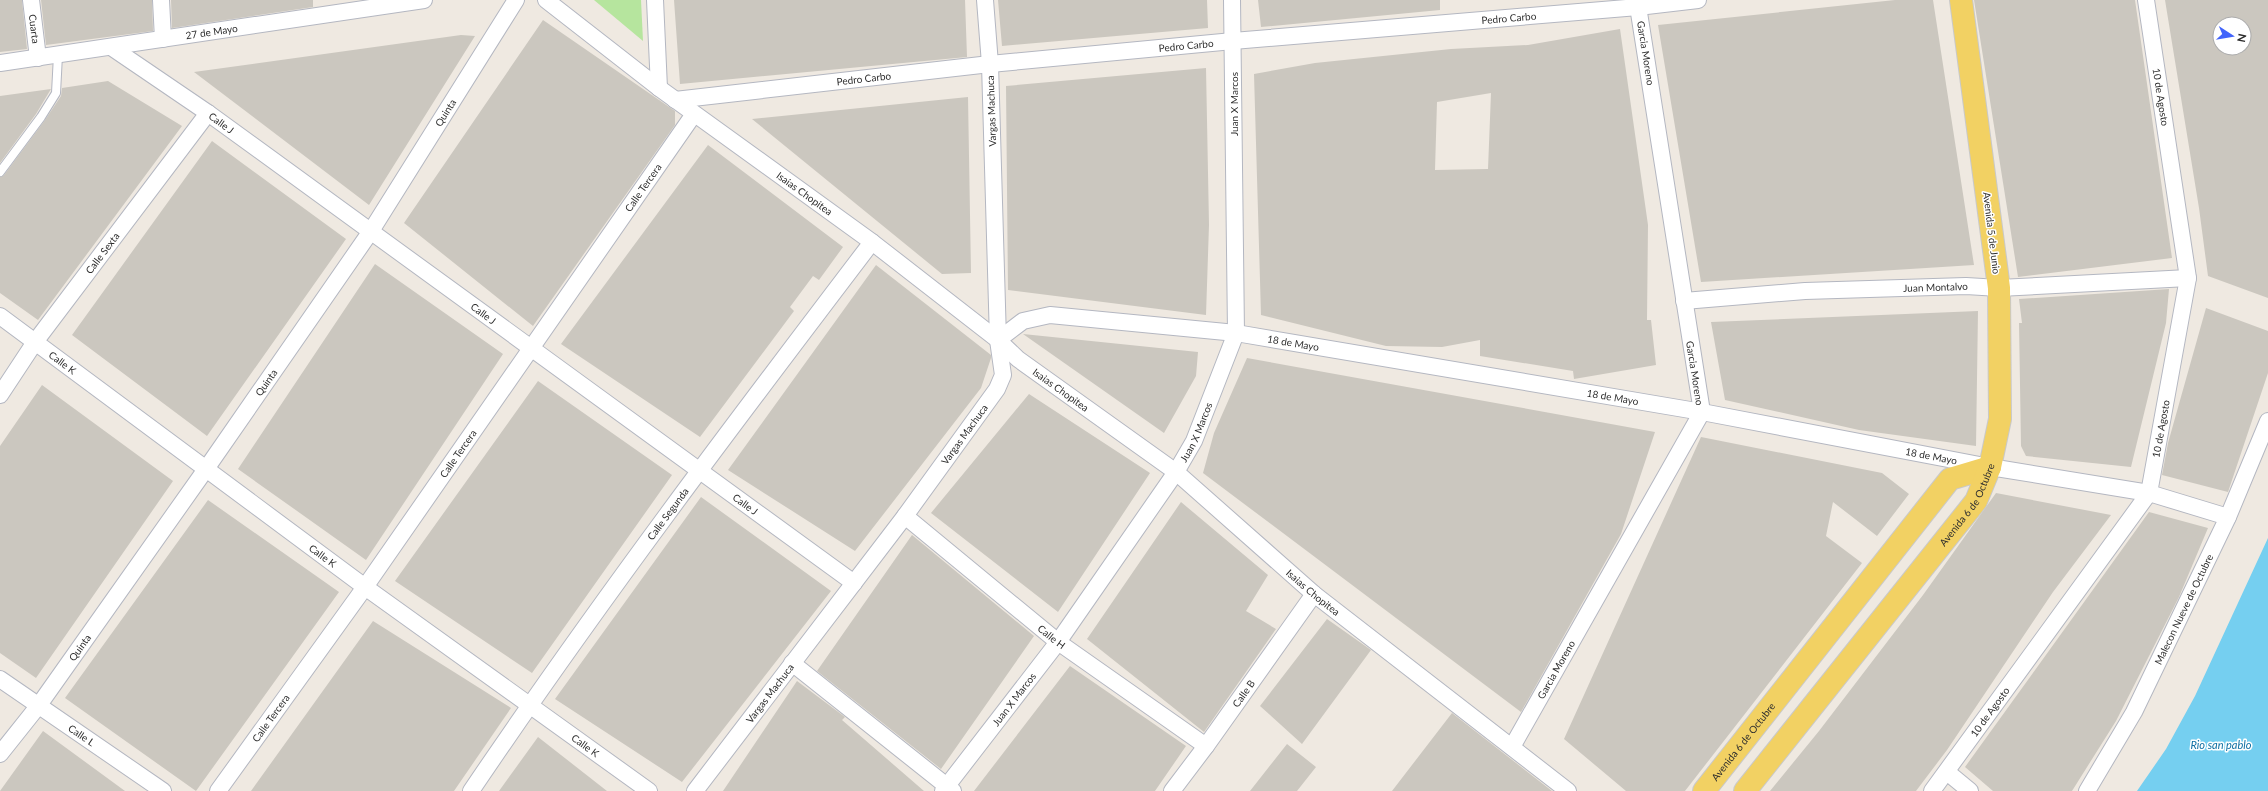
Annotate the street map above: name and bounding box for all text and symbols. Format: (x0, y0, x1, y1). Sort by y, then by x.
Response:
street label: Pedro Carbo (1481, 10, 1537, 26)
street label: Cuarta (27, 13, 42, 44)
north arrow (2212, 16, 2252, 56)
street label: Garcia Moreno (1635, 20, 1657, 86)
street label: 27 de Mayo (185, 22, 239, 41)
text: N (2235, 33, 2250, 44)
street label: Pedro Carbo (1158, 37, 1214, 54)
street label: 10 de Agosto (2151, 67, 2172, 127)
street label: Pedro Carbo (836, 69, 892, 88)
street label: Juan X Marcos (1228, 72, 1240, 136)
street label: Vargas Machuca (984, 75, 998, 147)
street label: Quinta (432, 97, 458, 129)
street label: Calle J (207, 110, 236, 136)
street label: Calle Tercera (622, 161, 664, 214)
street label: Isaias Chopitea (774, 169, 835, 218)
street label: Avenida 5 de Junio (1981, 191, 2003, 275)
street label: Calle Sexta (83, 230, 122, 276)
street label: Juan Montalvo (1903, 280, 1968, 294)
street label: Calle J (469, 300, 498, 327)
street label: 18 de Mayo (1266, 332, 1320, 353)
street label: Garcia Moreno (1684, 340, 1706, 406)
street label: Calle K (47, 348, 79, 377)
street label: Isaias Chopitea (1031, 366, 1091, 414)
street label: Quinta (252, 367, 279, 398)
street label: 18 de Mayo (1586, 387, 1640, 407)
street label: 10 de Agosto (2150, 399, 2172, 459)
street label: Juan X Marcos (1177, 401, 1214, 464)
street label: Vargas Machuca (938, 402, 990, 467)
street label: Calle Tercera (437, 427, 479, 480)
street label: 18 de Mayo (1904, 445, 1958, 467)
street label: Avenida 6 de Octubre (1937, 462, 1997, 548)
street label: Calle Segunda (644, 485, 691, 542)
street label: Calle J (731, 491, 760, 517)
street label: Calle K (307, 542, 339, 570)
street label: Malecon Nueve de Octubre (2152, 552, 2215, 666)
street label: Isaias Chopitea (1284, 566, 1342, 618)
street label: Calle H (1036, 622, 1068, 651)
street label: Quinta (66, 632, 93, 663)
street label: Garcia Moreno (1535, 638, 1577, 701)
street label: Vargas Machuca (743, 661, 796, 725)
street label: Juan X Marcos (990, 670, 1038, 728)
street label: Calle B (1230, 677, 1257, 709)
street label: 10 de Agosto (1968, 684, 2012, 739)
street label: Calle Tercera (249, 692, 292, 744)
street label: Avenida 6 de Octubre (1709, 700, 1777, 783)
street label: Calle L (66, 722, 97, 748)
street label: Calle K (569, 731, 602, 759)
water label: Rio san pablo (2190, 738, 2252, 751)

